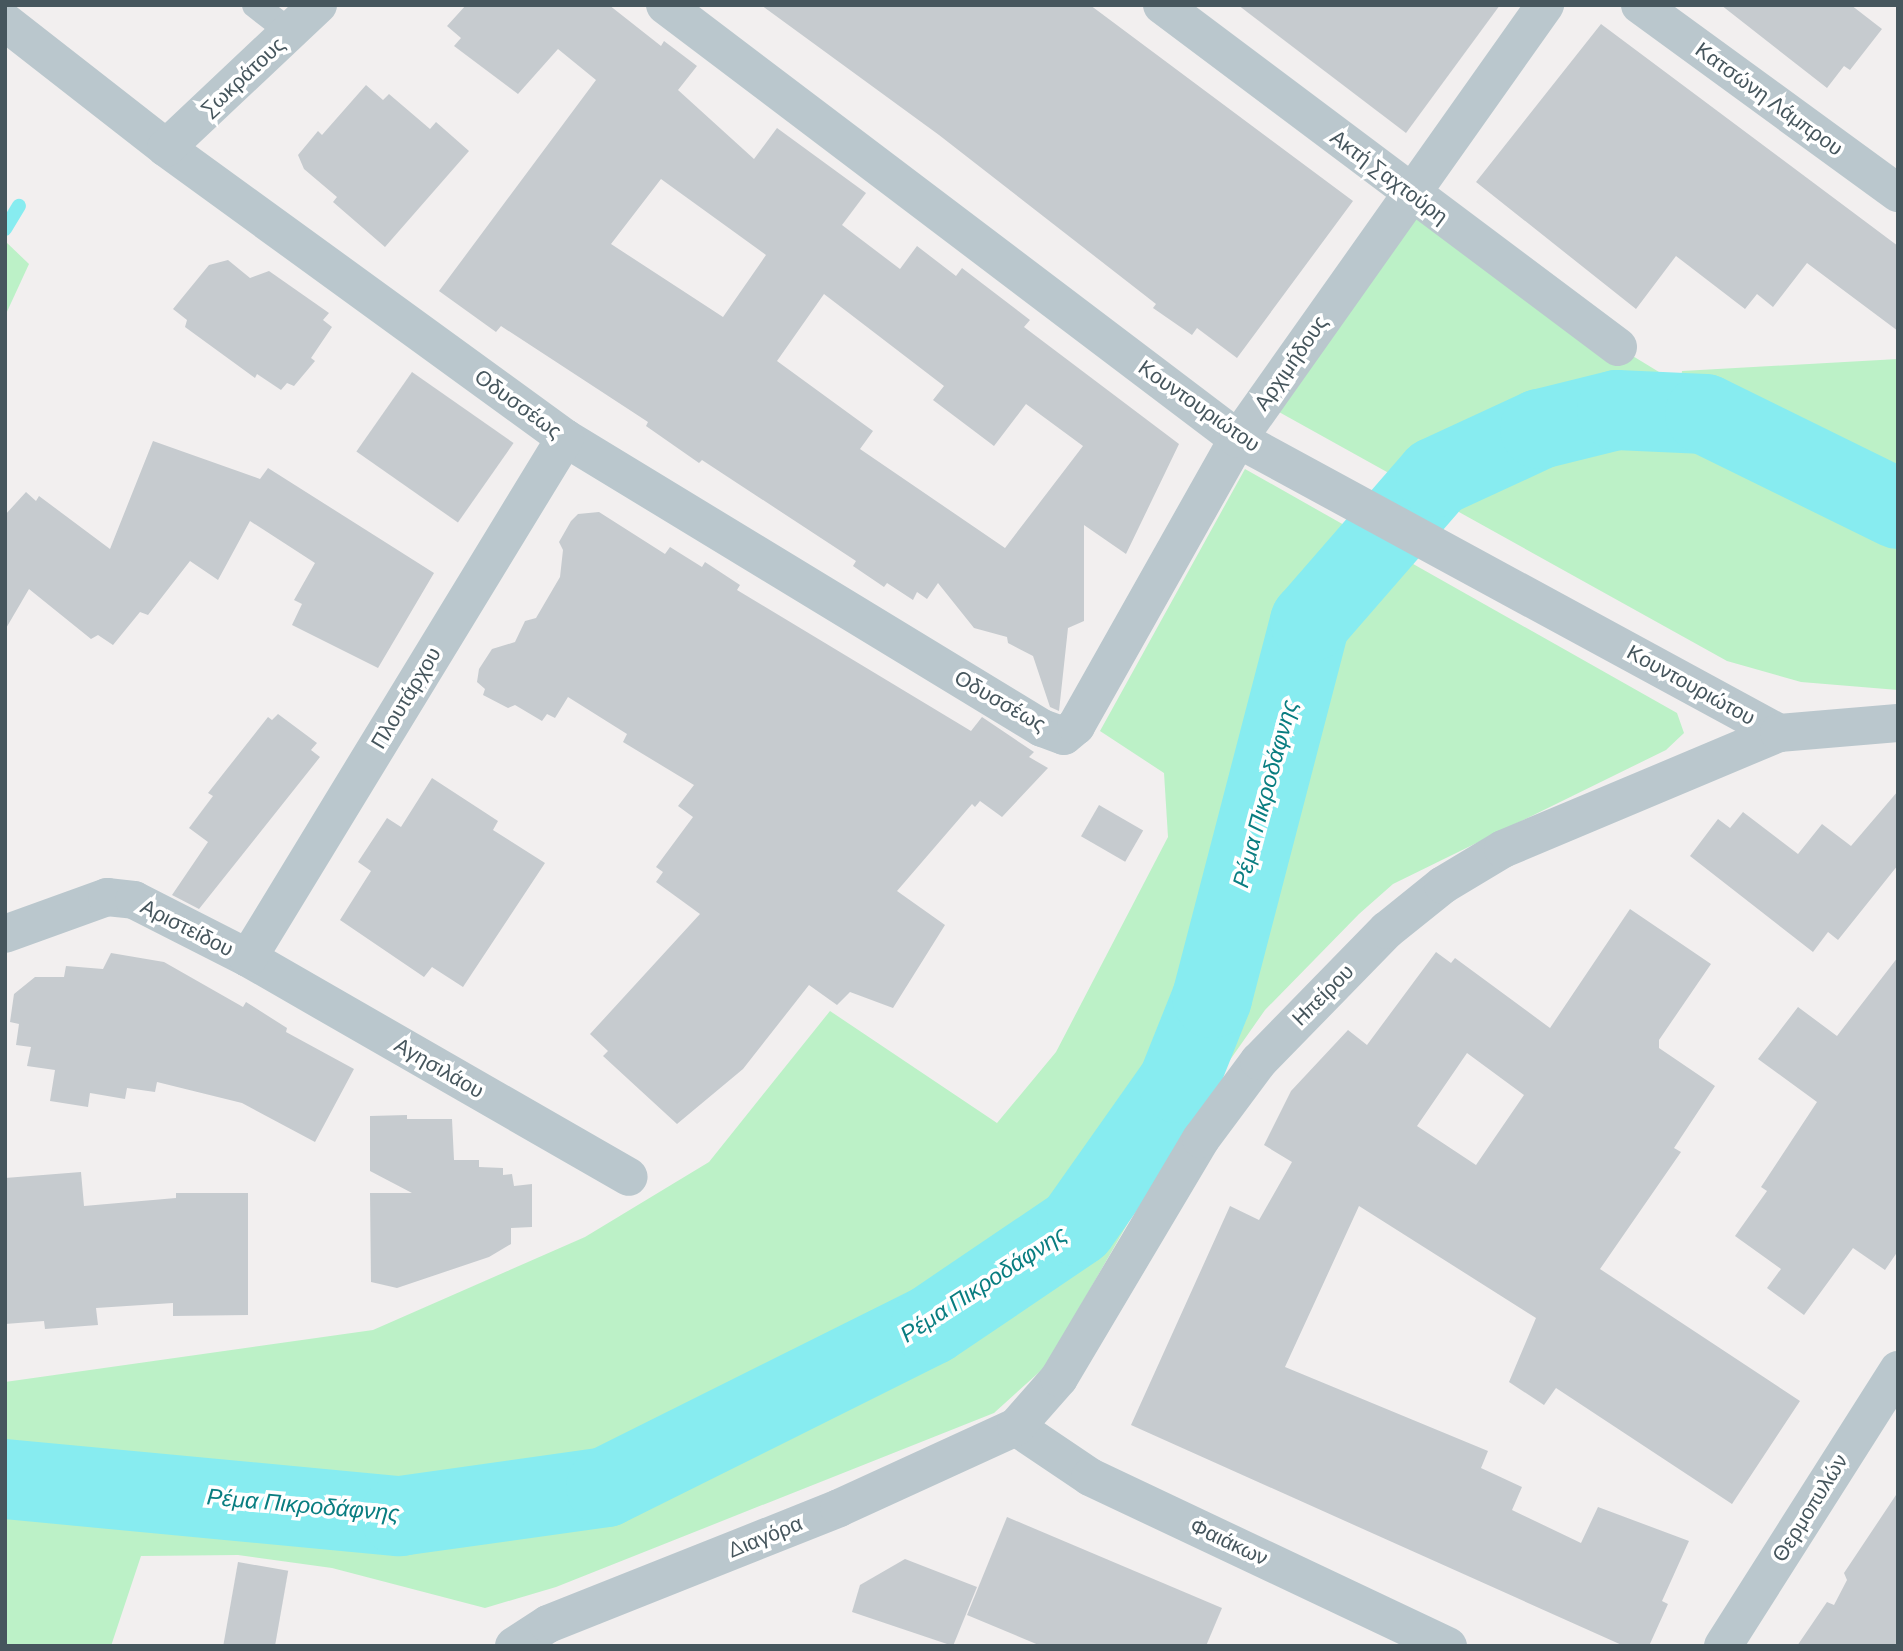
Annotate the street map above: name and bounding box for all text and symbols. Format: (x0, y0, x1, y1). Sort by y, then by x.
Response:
street label: Σωκράτους (196, 32, 290, 122)
street label: Κατσώνη Λάμπρου (1690, 37, 1848, 161)
street label: Ακτή Σαχτούρη (1325, 125, 1453, 229)
street label: Αρχιμήδους (1249, 311, 1333, 415)
street label: Κουντουριώτου (1133, 355, 1265, 457)
street label: Οδυσσέως (470, 364, 566, 444)
street label: Κουντουριώτου (1623, 639, 1759, 731)
street label: Πλουτάρχου (366, 643, 446, 753)
street label: Οδυσσέως (950, 665, 1050, 737)
water label: Ρέμα Πικροδάφνης (1228, 697, 1304, 891)
street label: Αριστείδου (136, 894, 238, 962)
street label: Ηπείρου (1287, 959, 1359, 1031)
street label: Αγησιλάου (390, 1032, 488, 1104)
water label: Ρέμα Πικροδάφνης (896, 1221, 1072, 1349)
street label: Θερμοπυλών (1767, 1450, 1853, 1566)
water label: Ρέμα Πικροδάφνης (206, 1484, 400, 1528)
street label: Διαγόρα (724, 1511, 806, 1563)
street label: Φαιάκων (1186, 1513, 1272, 1571)

